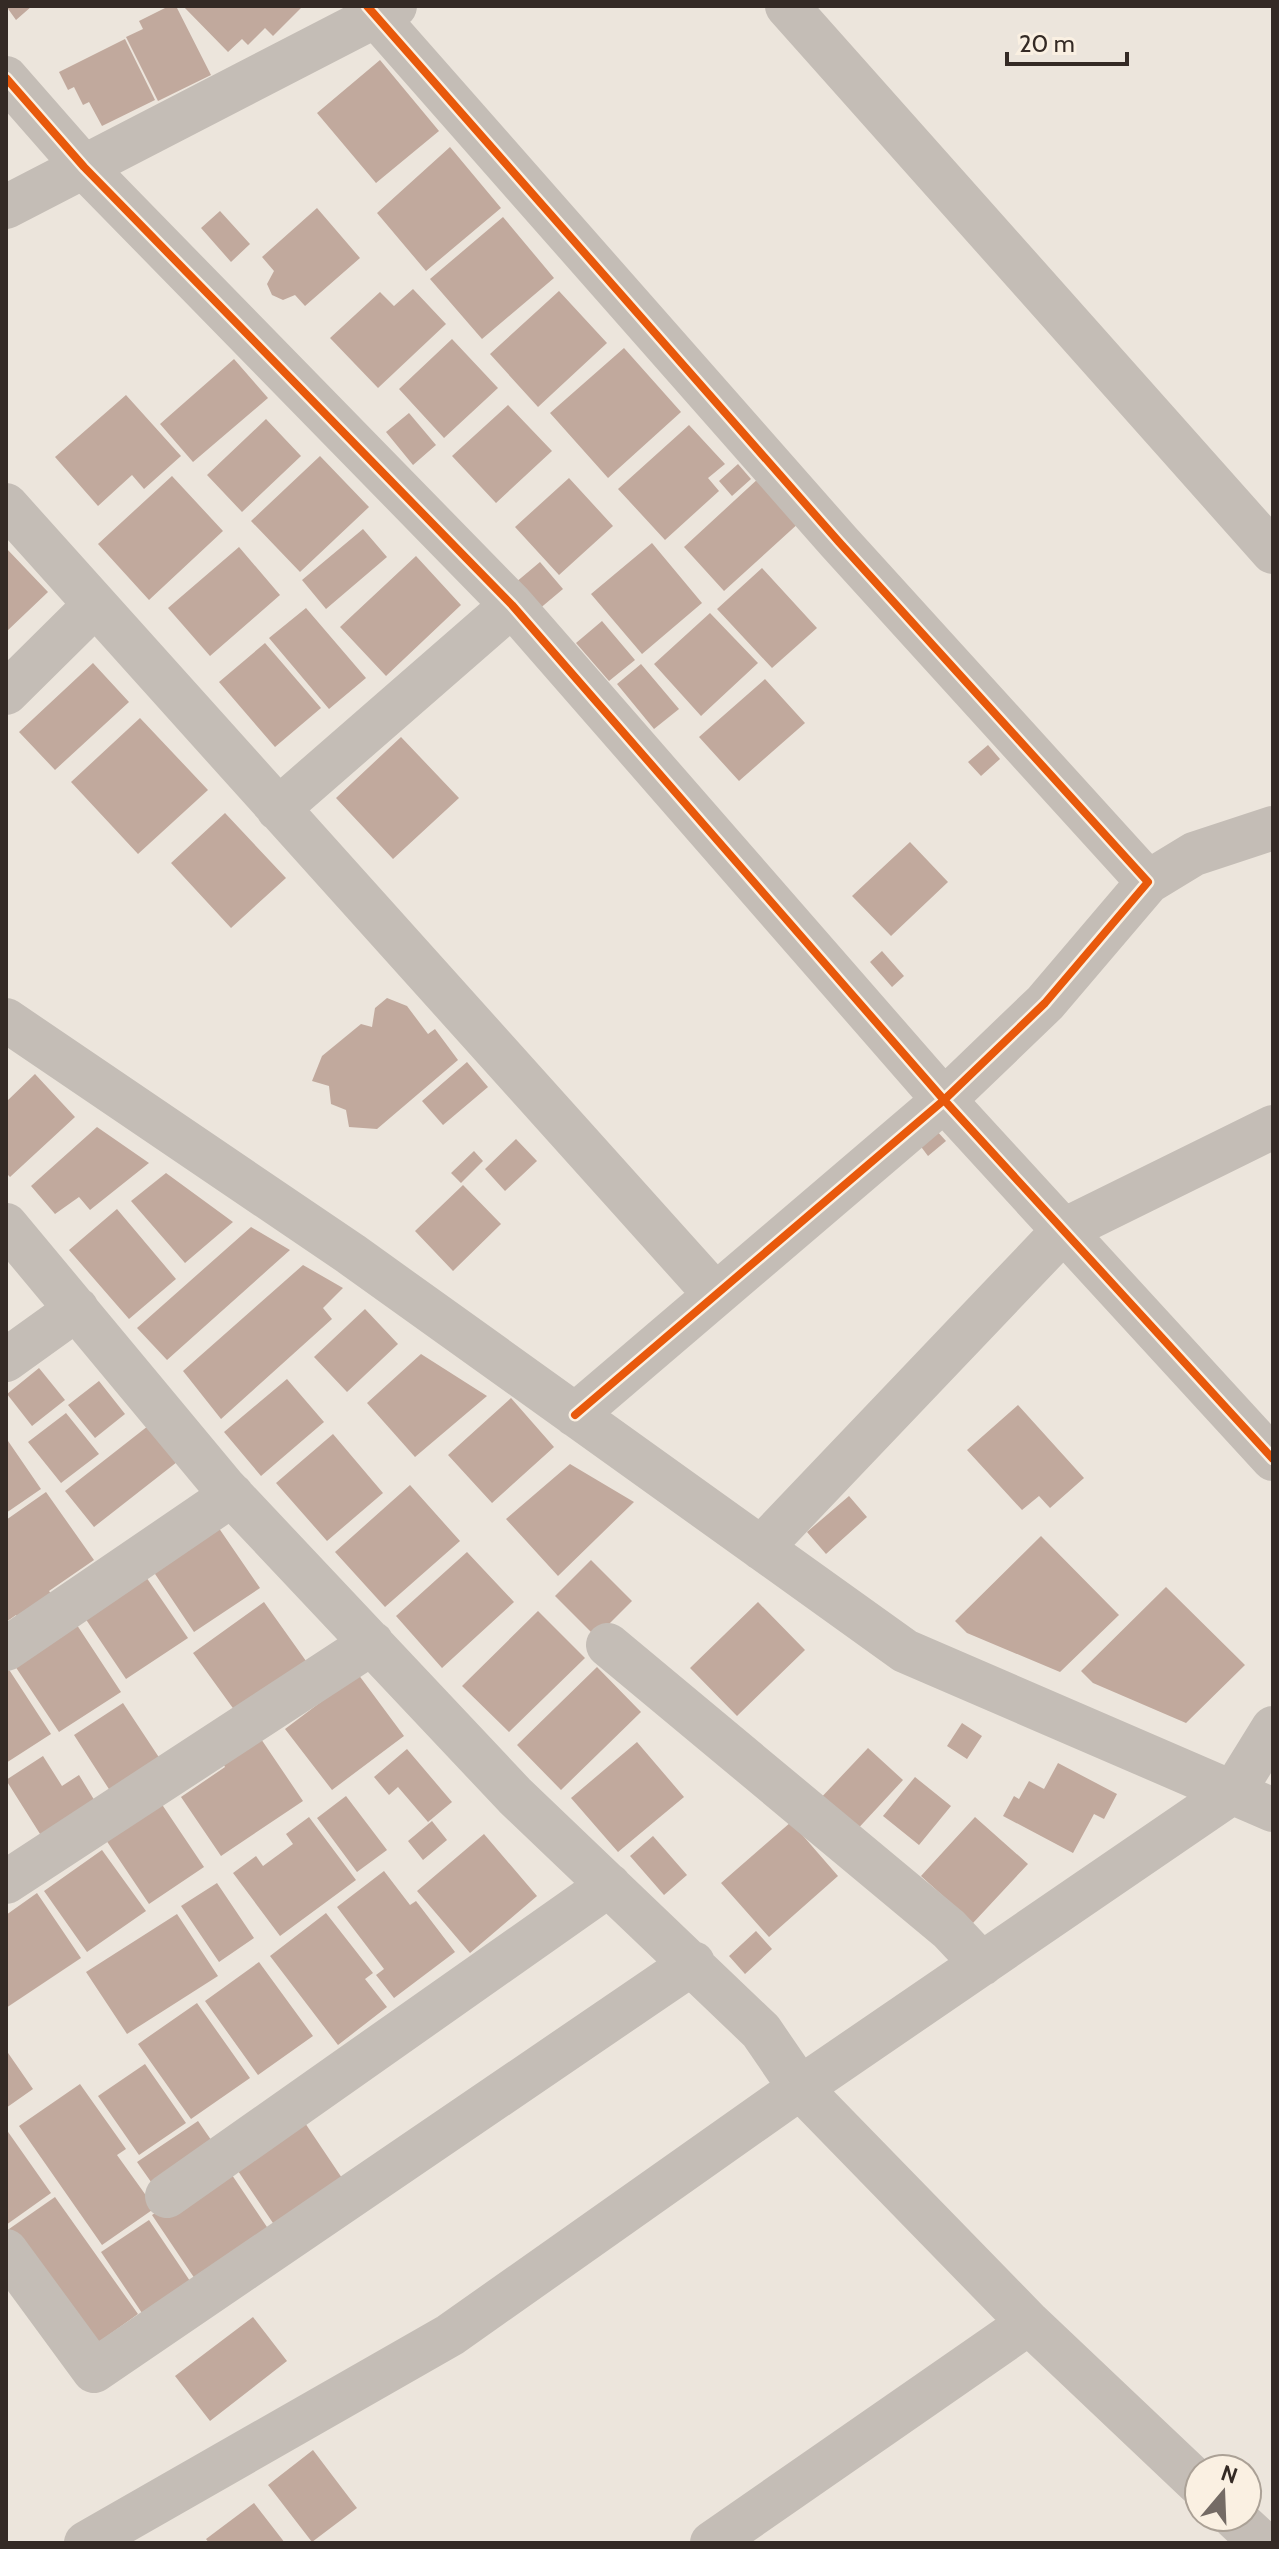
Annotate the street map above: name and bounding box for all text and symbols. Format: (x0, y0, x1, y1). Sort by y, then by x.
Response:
scale bar (1007, 16, 1127, 66)
text: 20 m (1019, 29, 1075, 58)
north arrow (1183, 2453, 1263, 2533)
text: N (1218, 2459, 1241, 2490)

